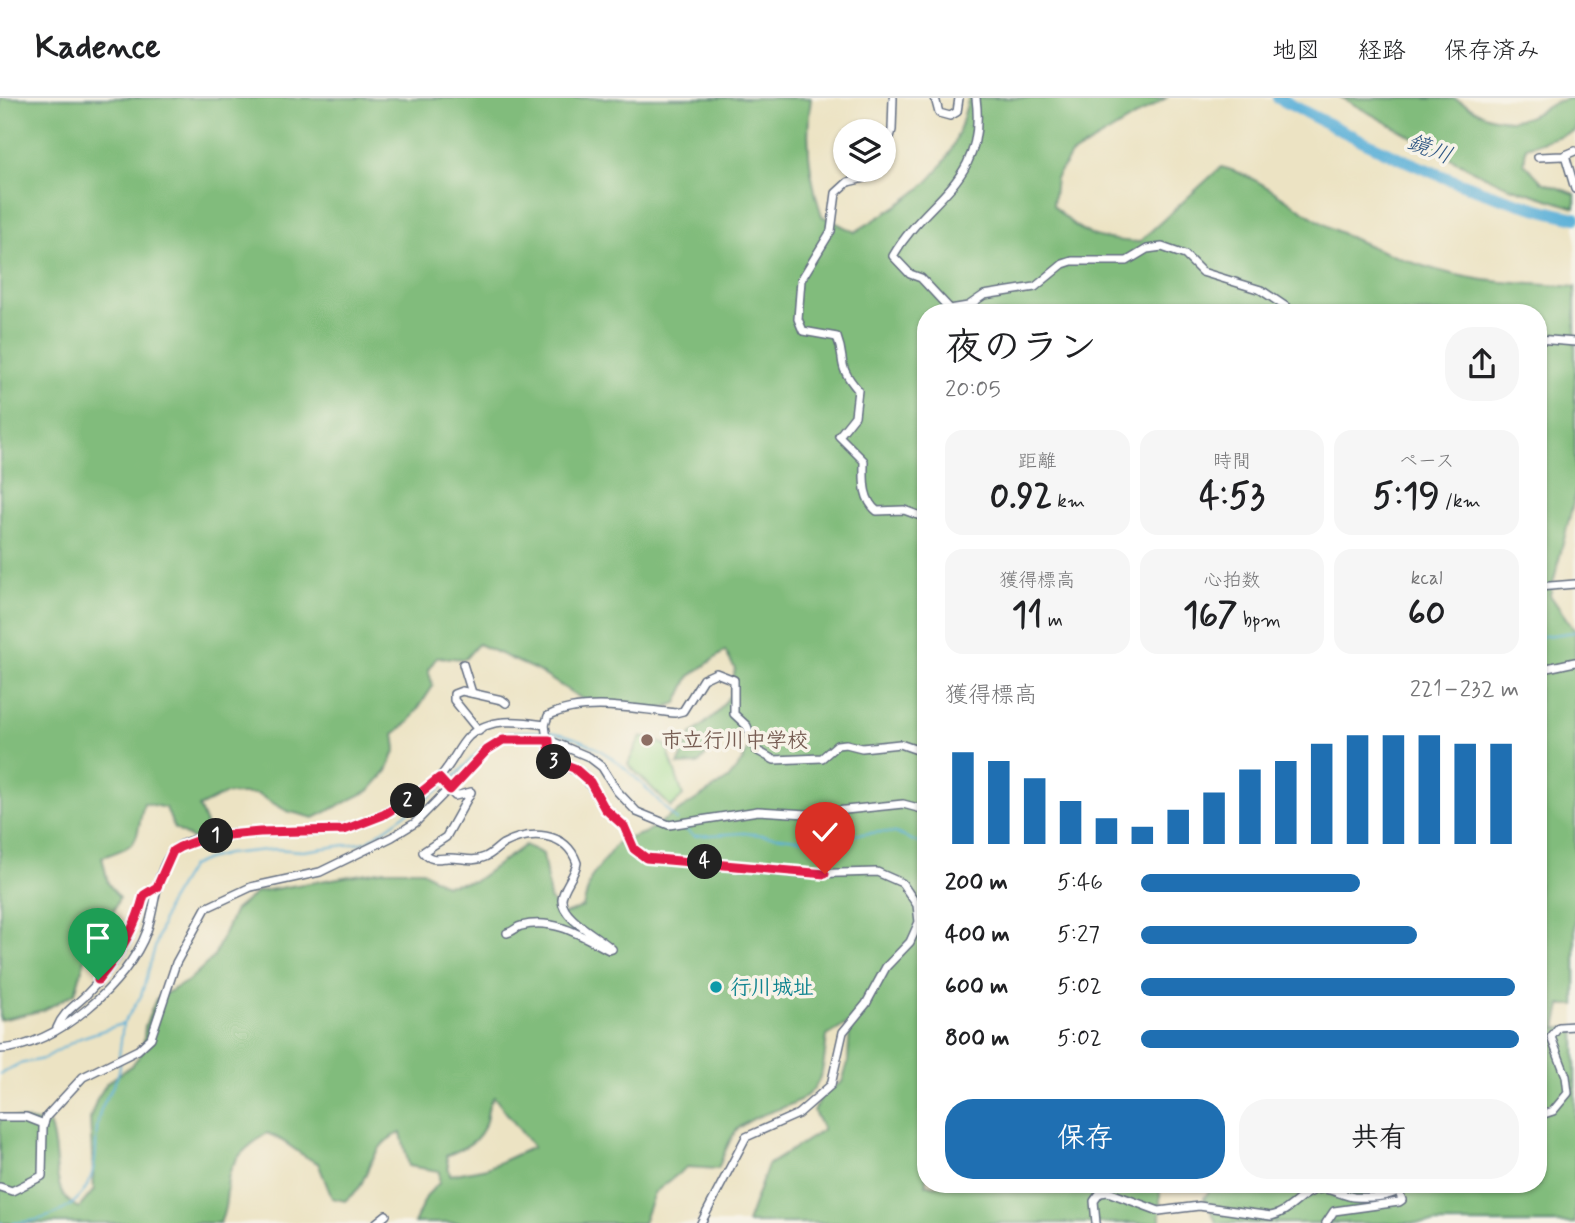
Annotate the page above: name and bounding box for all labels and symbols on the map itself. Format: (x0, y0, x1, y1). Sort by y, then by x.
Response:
water label: 鏡川 (1402, 128, 1456, 172)
place label: 市立行川中学校 (661, 727, 808, 755)
marker: 市立行川中学校 (639, 732, 655, 748)
pin: 3 (536, 744, 572, 780)
pin: 2 (390, 784, 426, 818)
pin (795, 802, 855, 874)
pin: 1 (198, 818, 234, 854)
pin: 4 (688, 844, 722, 880)
pin (68, 908, 128, 980)
place label: 行川城址 (730, 974, 814, 1002)
marker: 行川城址 (708, 979, 724, 995)

